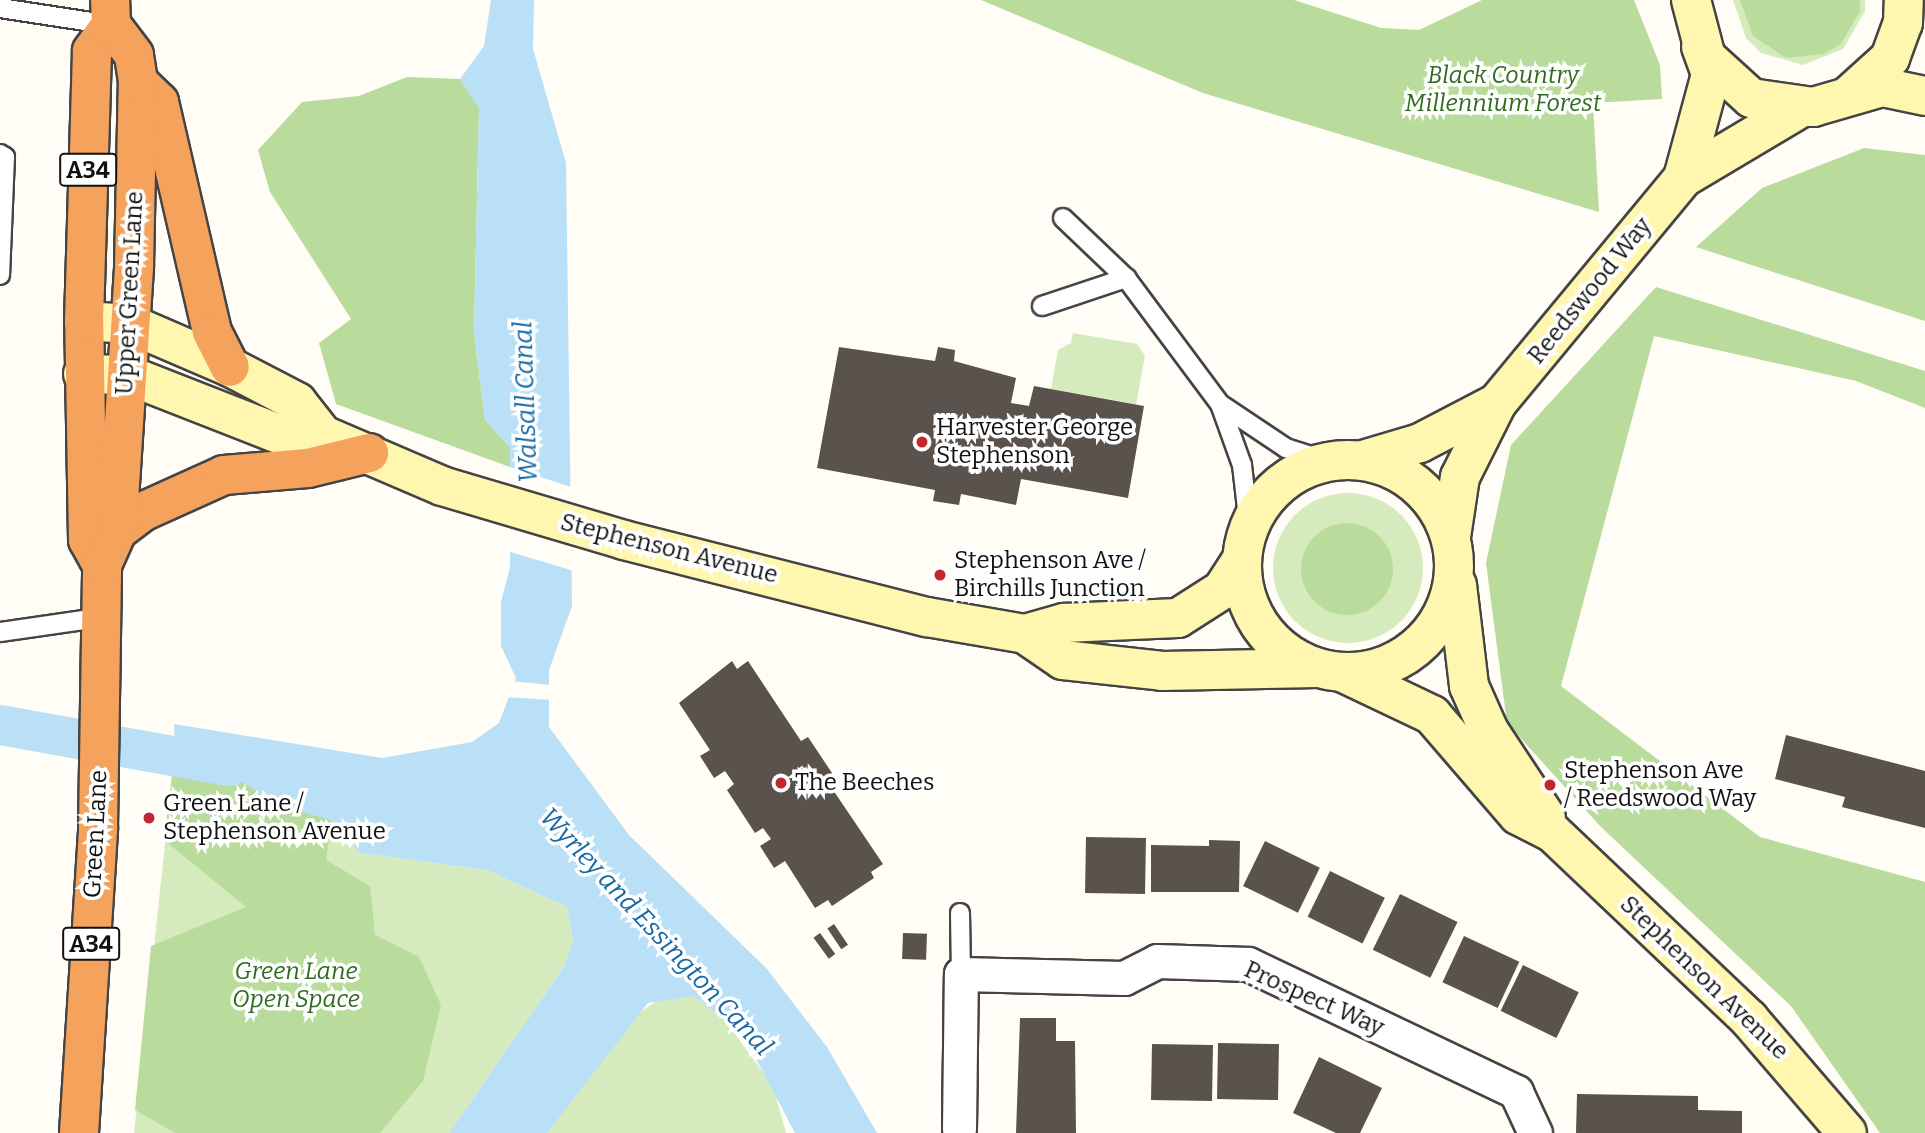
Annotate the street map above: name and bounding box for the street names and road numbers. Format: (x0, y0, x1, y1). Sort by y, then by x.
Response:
road number: A34 (58, 150, 118, 190)
street label: Upper Green Lane (110, 191, 150, 395)
street label: Reedswood Way (1522, 212, 1658, 370)
street label: Stephenson Avenue (557, 508, 781, 590)
street label: Green Lane (78, 769, 114, 899)
street label: Stephenson Avenue (1614, 890, 1794, 1066)
road number: A34 (61, 925, 121, 964)
street label: Prospect Way (1240, 955, 1388, 1043)

